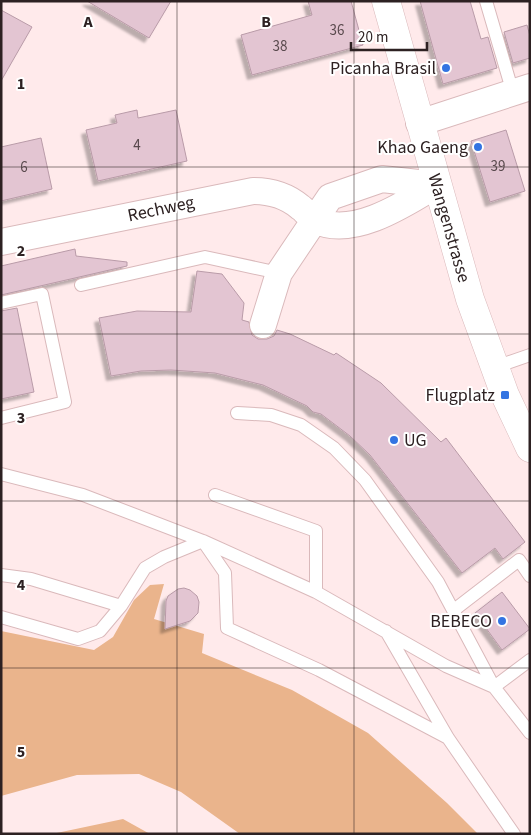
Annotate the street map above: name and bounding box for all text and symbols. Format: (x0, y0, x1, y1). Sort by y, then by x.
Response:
text: A (82, 11, 93, 33)
text: B (261, 11, 271, 33)
house number: 36 (330, 20, 344, 41)
scale bar (351, 20, 427, 52)
text: 20 m (358, 27, 388, 48)
house number: 38 (273, 36, 287, 57)
place label: Picanha Brasil (330, 56, 436, 81)
marker: Picanha Brasil (440, 62, 452, 74)
text: 1 (17, 73, 25, 95)
house number: 4 (133, 135, 141, 156)
place label: Khao Gaeng (377, 135, 468, 160)
marker: Khao Gaeng (472, 141, 484, 153)
house number: 39 (491, 156, 505, 177)
house number: 6 (20, 157, 28, 178)
street label: Wangenstrasse (421, 170, 477, 286)
street label: Rechweg (125, 190, 197, 228)
text: 2 (17, 240, 25, 262)
place label: Flugplatz (426, 383, 495, 408)
marker: Flugplatz (499, 389, 511, 401)
text: 3 (17, 407, 25, 429)
place label: UG (404, 428, 427, 453)
marker: UG (388, 434, 400, 446)
text: 4 (17, 574, 26, 596)
place label: BEBECO (430, 609, 492, 634)
marker: BEBECO (496, 615, 508, 627)
text: 5 (17, 741, 25, 763)

